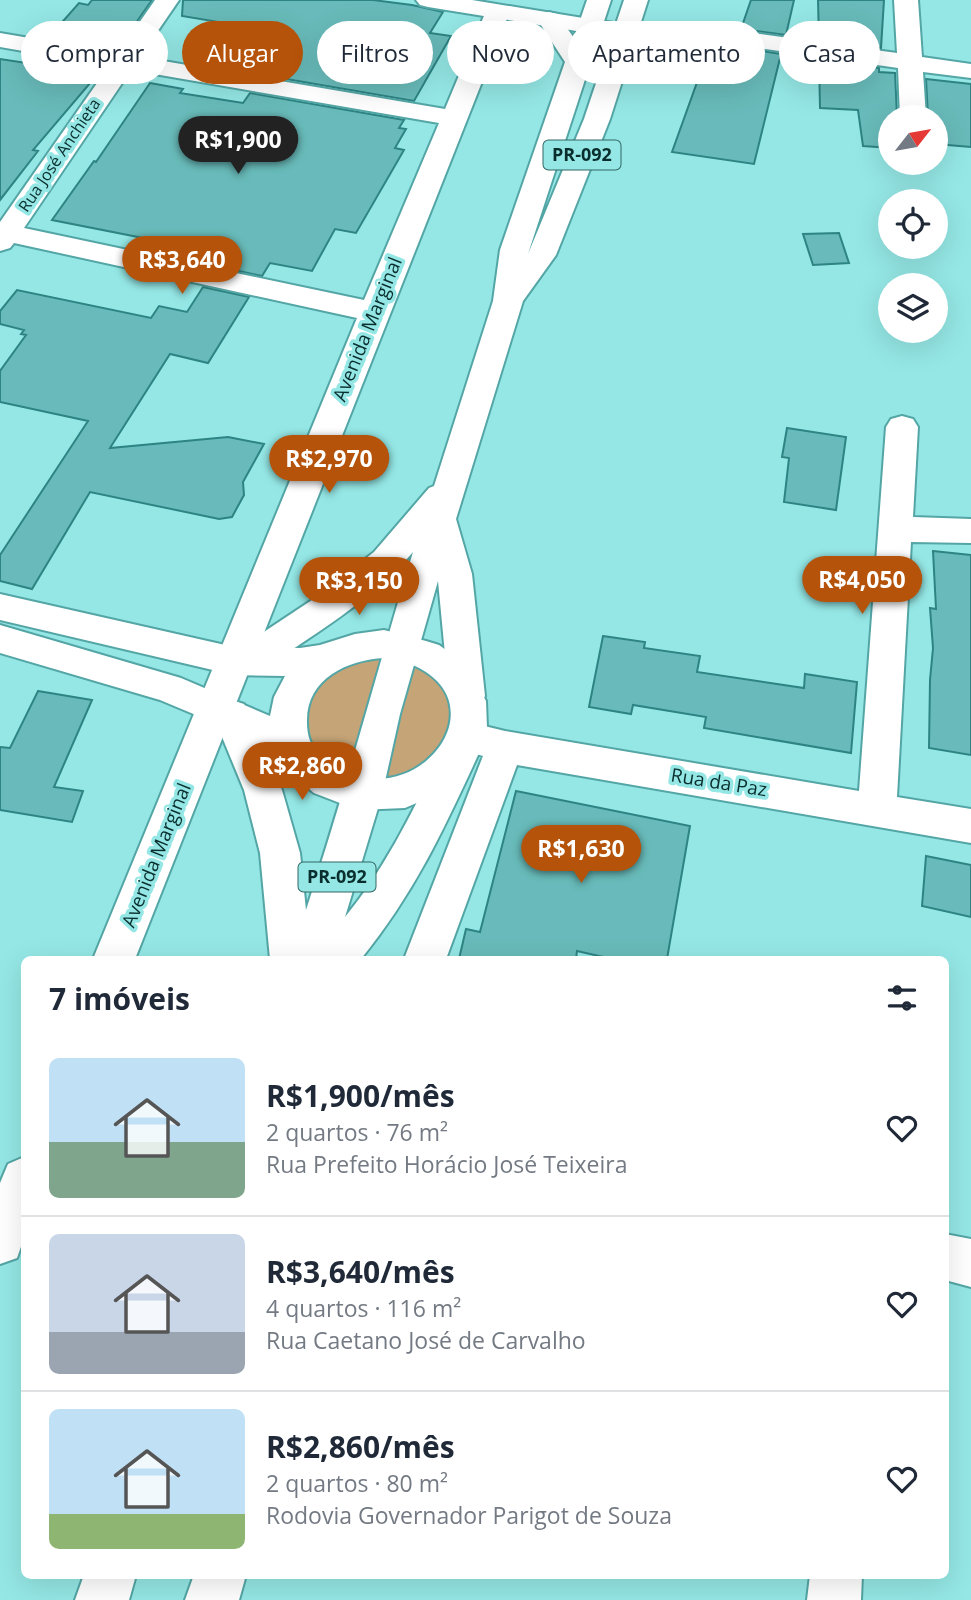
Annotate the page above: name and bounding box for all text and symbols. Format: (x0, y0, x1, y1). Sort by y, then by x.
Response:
chip: Comprar (21, 21, 168, 84)
chip: Alugar (182, 21, 303, 84)
chip: Filtros (317, 21, 433, 84)
chip: Novo (447, 21, 554, 84)
chip: Apartamento (568, 21, 765, 84)
chip: Casa (779, 21, 880, 84)
street label: Rua José Anchieta (13, 94, 105, 216)
north arrow (878, 105, 948, 175)
map controls (878, 105, 948, 343)
pin: R$1,900 (173, 116, 303, 176)
text: R$1,900 (194, 123, 282, 155)
road number: PR-092 (544, 140, 620, 170)
button: locate (878, 189, 948, 259)
pin: R$3,640 (117, 236, 247, 296)
text: R$3,640 (138, 243, 226, 275)
street label: Avenida Marginal (326, 253, 408, 405)
button: layers (878, 273, 948, 343)
pin: R$2,970 (264, 435, 394, 495)
text: R$2,970 (285, 442, 373, 474)
pin: R$4,050 (797, 556, 927, 616)
pin: R$3,150 (294, 558, 424, 617)
text: R$4,050 (818, 563, 906, 595)
text: R$3,150 (315, 564, 403, 596)
pin: R$2,860 (237, 742, 367, 802)
text: R$2,860 (258, 749, 346, 781)
street label: Rua da Paz (669, 762, 769, 802)
street label: Avenida Marginal (115, 779, 197, 931)
pin: R$1,630 (516, 826, 646, 885)
text: R$1,630 (537, 832, 625, 864)
road number: PR-092 (298, 862, 376, 892)
text: 7 imóveis (49, 978, 190, 1019)
icon: filters (883, 979, 921, 1017)
text: R$1,900/mês (266, 1075, 455, 1116)
icon: home (105, 1086, 189, 1170)
icon: heart (883, 1109, 921, 1147)
text: 2 quartos · 76 m² (266, 1116, 448, 1148)
text: Rua Prefeito Horácio José Teixeira (266, 1148, 627, 1180)
text: R$3,640/mês (266, 1251, 455, 1292)
icon: home (105, 1262, 189, 1346)
icon: heart (883, 1285, 921, 1323)
text: 4 quartos · 116 m² (266, 1292, 461, 1324)
text: Rua Caetano José de Carvalho (266, 1324, 586, 1356)
text: R$2,860/mês (266, 1426, 455, 1467)
icon: home (105, 1437, 189, 1521)
icon: heart (883, 1460, 921, 1498)
text: 2 quartos · 80 m² (266, 1467, 448, 1499)
text: Rodovia Governador Parigot de Souza (266, 1499, 672, 1531)

